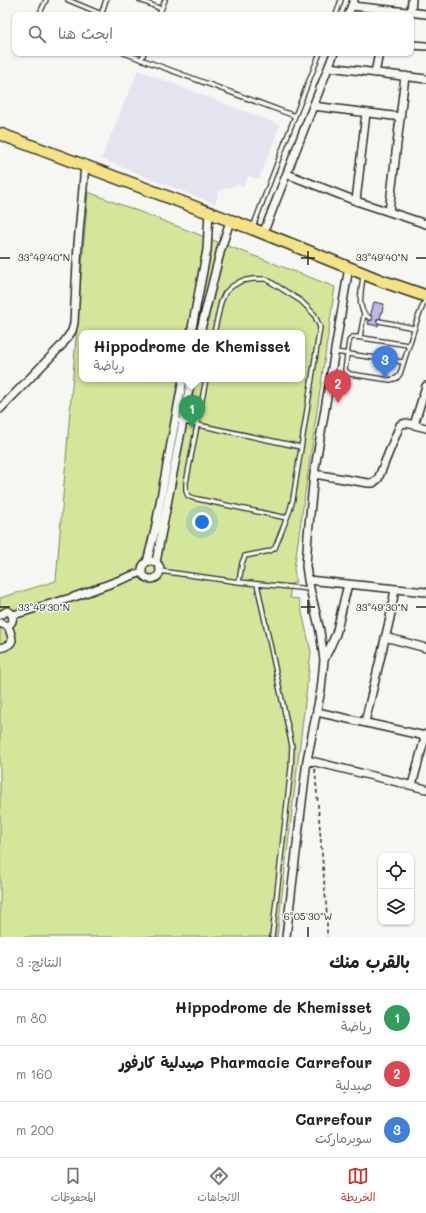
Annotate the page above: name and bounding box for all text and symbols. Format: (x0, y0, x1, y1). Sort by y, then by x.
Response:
search box (12, 12, 414, 56)
icon: search (26, 23, 48, 45)
text: ابحث هنا (58, 23, 113, 43)
text: 33°49'40"N (18, 250, 70, 264)
text: 33°49'40"N (356, 250, 408, 264)
popup (79, 330, 305, 382)
text: Hippodrome de Khemisset (94, 336, 290, 356)
pin: 3 (372, 346, 398, 379)
text: رياضة (94, 356, 125, 373)
pin: 2 (325, 370, 351, 403)
pin: 1 (179, 395, 205, 428)
your location (192, 512, 212, 532)
text: 33°49'30"N (18, 600, 70, 614)
text: 33°49'30"N (356, 600, 408, 614)
map controls (378, 853, 414, 925)
button: locate (378, 853, 414, 889)
button: layers (378, 889, 414, 925)
text: 6°05'30"W (284, 909, 332, 923)
text: بالقرب منك (329, 950, 410, 972)
text: النتائج: 3 (16, 953, 62, 970)
text: Hippodrome de Khemisset (175, 997, 372, 1017)
text: 80 m (16, 1009, 46, 1026)
text: 1 (394, 1009, 400, 1026)
text: رياضة (341, 1017, 372, 1034)
text: Pharmacie Carrefour صيدلية كارفور (119, 1052, 372, 1072)
text: 160 m (16, 1065, 52, 1082)
text: 2 (393, 1065, 401, 1082)
text: صيدلية (335, 1076, 372, 1093)
text: Carrefour (295, 1109, 372, 1129)
text: 200 m (16, 1121, 54, 1138)
text: 3 (393, 1121, 401, 1138)
text: سوبرماركت (315, 1129, 372, 1146)
tab: المحفوظات (51, 1165, 96, 1207)
tab: الاتجاهات (197, 1165, 240, 1207)
tab: الخريطة (341, 1165, 375, 1207)

